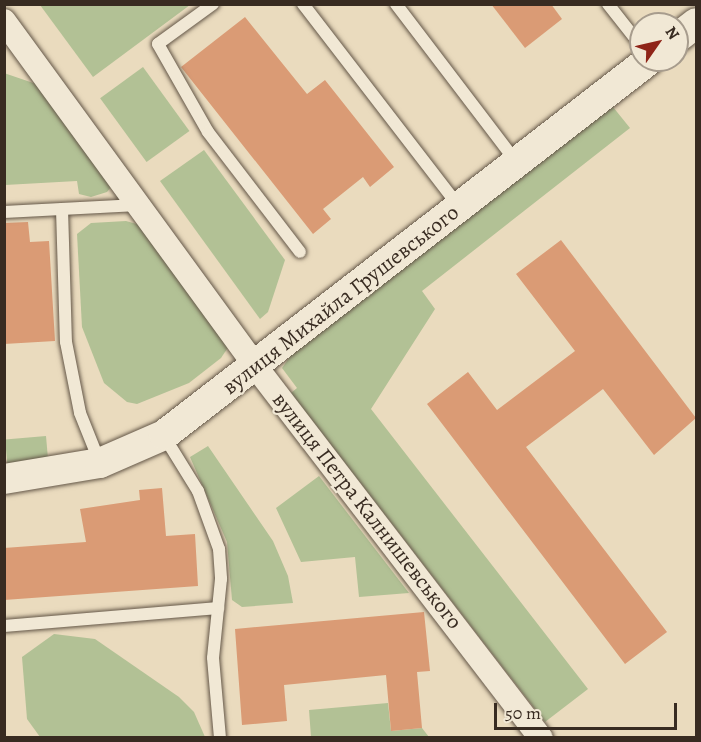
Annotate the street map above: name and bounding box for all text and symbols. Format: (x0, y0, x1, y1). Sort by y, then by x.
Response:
north arrow (629, 12, 689, 72)
text: N (660, 22, 685, 44)
street label: вулиця Михайла Грушевського (218, 199, 464, 401)
street label: вулиця Петра Калнишевського (266, 387, 468, 635)
scale bar (497, 691, 680, 729)
text: 50 m (505, 701, 541, 725)

